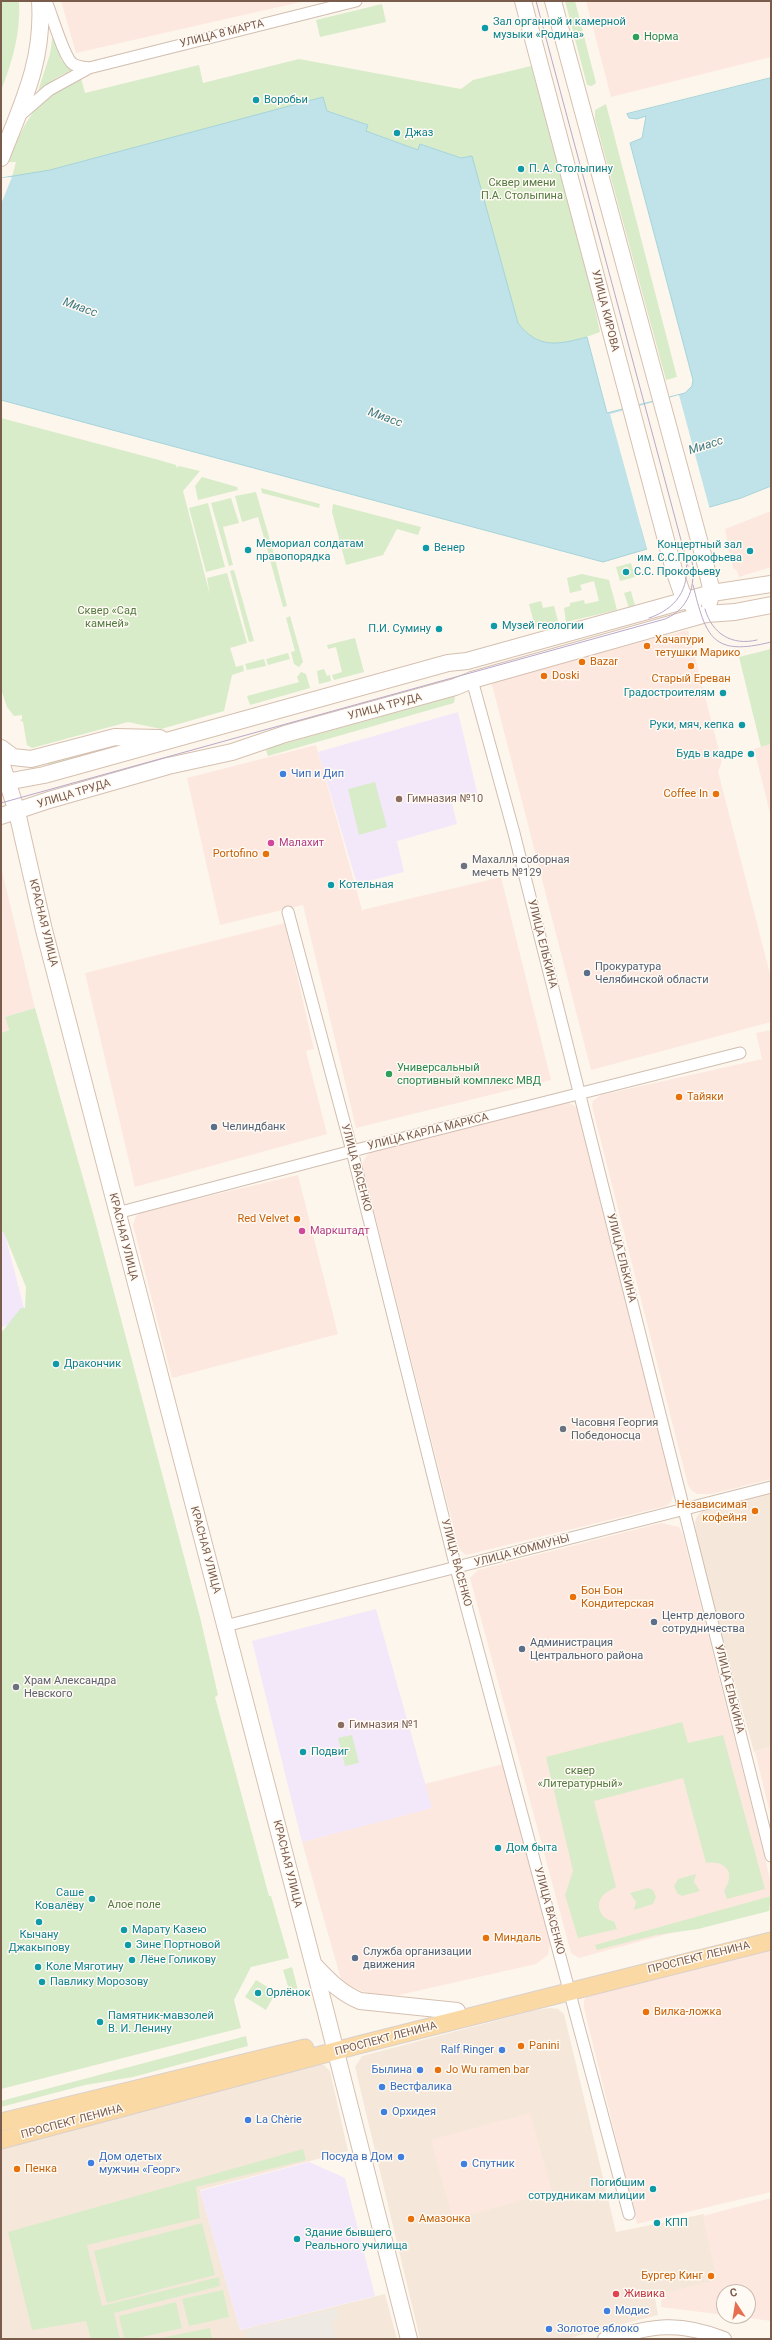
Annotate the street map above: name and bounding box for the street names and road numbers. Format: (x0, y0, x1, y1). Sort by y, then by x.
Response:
street label: УЛИЦА 8 МАРТА (179, 17, 265, 51)
street label: УЛИЦА КИРОВА (588, 269, 622, 353)
street label: УЛИЦА ТРУДА (347, 691, 423, 723)
street label: УЛИЦА ТРУДА (36, 777, 112, 811)
street label: КРАСНАЯ УЛИЦА (26, 878, 60, 968)
street label: УЛИЦА ЕЛЬКИНА (525, 898, 559, 990)
street label: УЛИЦА КАРЛА МАРКСА (366, 1111, 490, 1153)
street label: УЛИЦА ВАСЕНКО (338, 1123, 374, 1213)
street label: КРАСНАЯ УЛИЦА (106, 1192, 140, 1282)
street label: УЛИЦА ЕЛЬКИНА (604, 1212, 638, 1304)
street label: КРАСНАЯ УЛИЦА (187, 1505, 223, 1595)
street label: УЛИЦА ВАСЕНКО (438, 1518, 474, 1608)
street label: УЛИЦА КОММУНЫ (473, 1532, 571, 1570)
street label: УЛИЦА ЕЛЬКИНА (712, 1643, 746, 1735)
street label: КРАСНАЯ УЛИЦА (270, 1819, 304, 1909)
street label: УЛИЦА ВАСЕНКО (531, 1866, 567, 1956)
street label: ПРОСПЕКТ ЛЕНИНА (647, 1939, 751, 1977)
street label: ПРОСПЕКТ ЛЕНИНА (334, 2019, 438, 2059)
street label: ПРОСПЕКТ ЛЕНИНА (20, 2102, 124, 2142)

